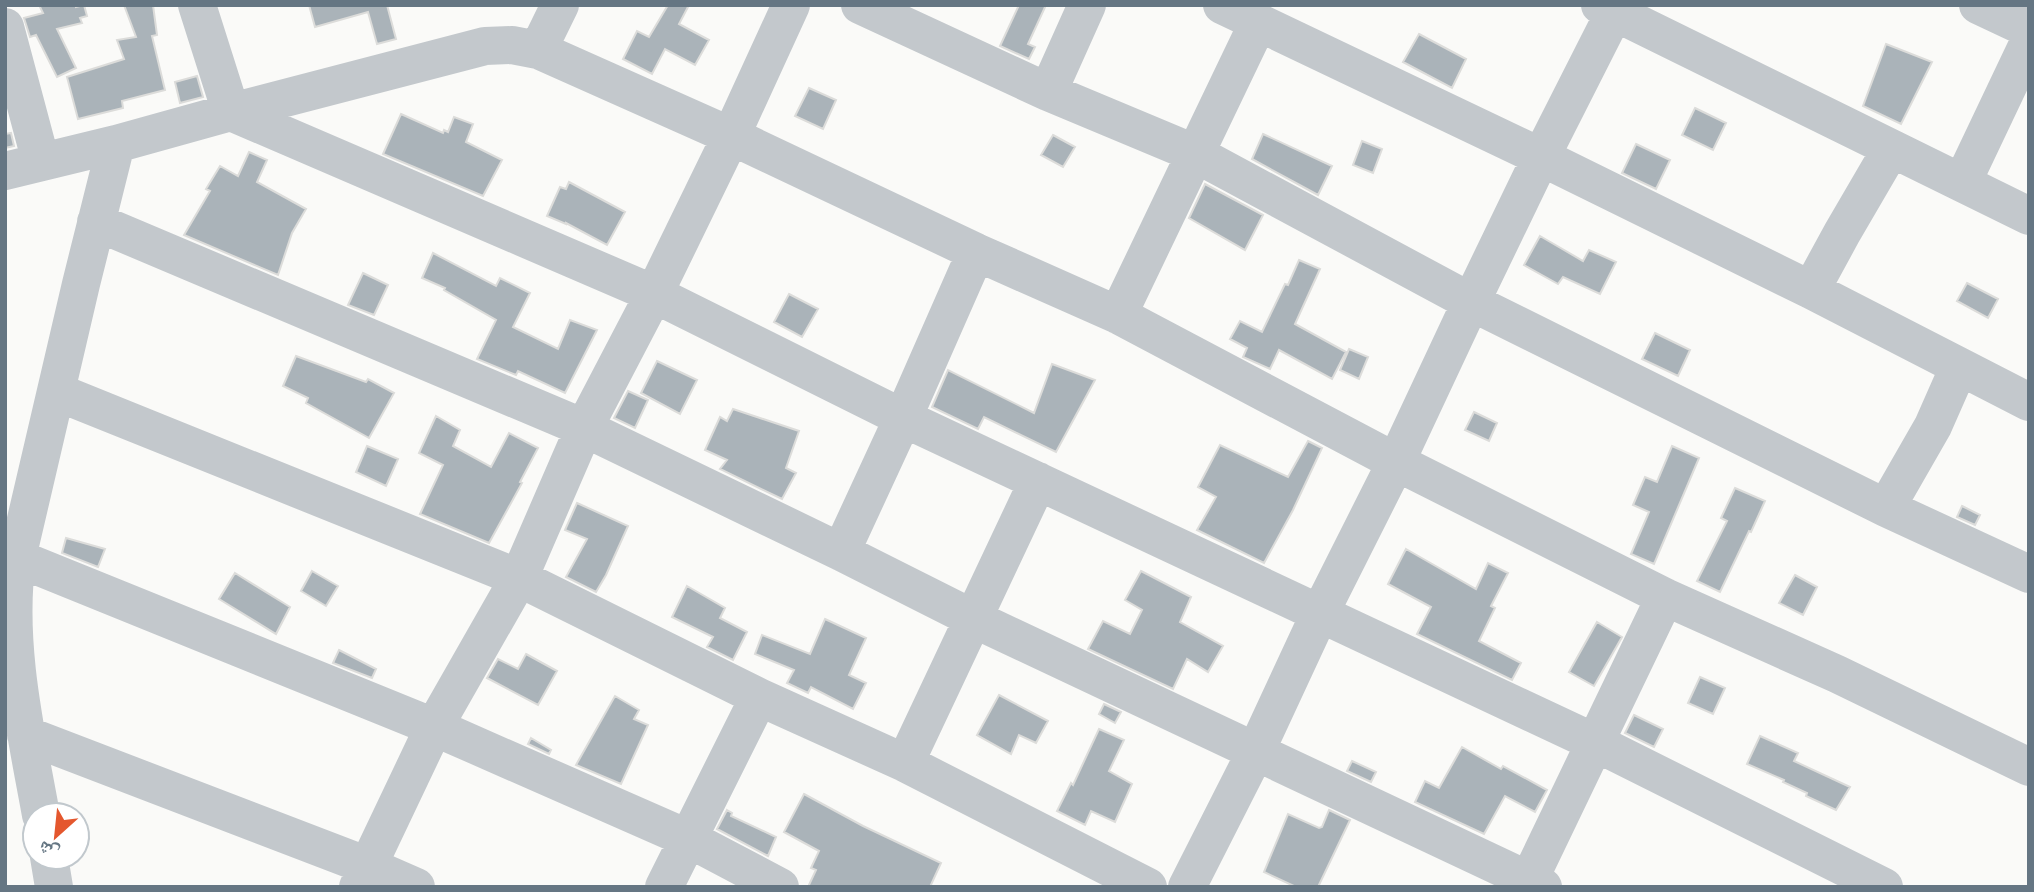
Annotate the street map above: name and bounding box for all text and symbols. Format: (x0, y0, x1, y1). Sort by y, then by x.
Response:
north arrow (21, 801, 91, 871)
text: ش (33, 834, 64, 867)

